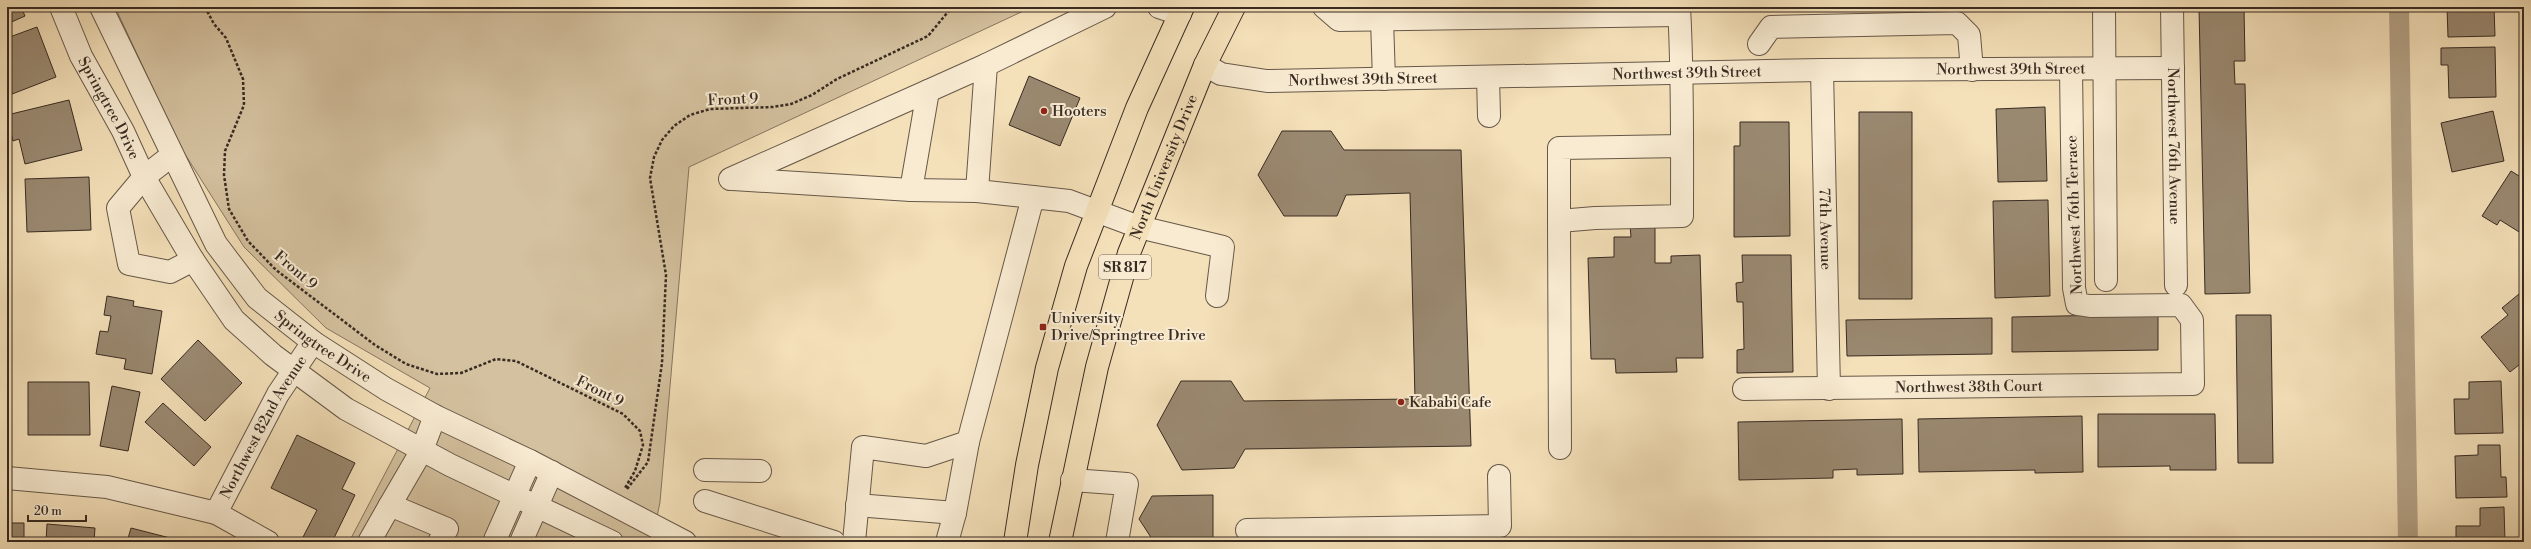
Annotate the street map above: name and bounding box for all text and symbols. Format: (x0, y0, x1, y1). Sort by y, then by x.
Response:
street label: Springtree Drive (73, 53, 144, 163)
street label: Northwest 39th Street (1936, 59, 2086, 79)
street label: Northwest 39th Street (1612, 62, 1763, 84)
street label: Northwest 76th Avenue (2163, 67, 2184, 225)
street label: Northwest 39th Street (1288, 69, 1439, 91)
street label: Front 9 (707, 89, 759, 110)
street label: North University Drive (1126, 92, 1202, 243)
place label: Hooters (1052, 102, 1107, 121)
marker: Hooters (1039, 106, 1049, 116)
street label: Northwest 76th Terrace (2062, 135, 2087, 295)
street label: 77th Avenue (1815, 188, 1835, 270)
street label: Front 9 (270, 247, 321, 294)
road number: SR 817 (1099, 255, 1151, 279)
street label: Springtree Drive (270, 306, 375, 387)
place label: University Drive/Springtree Drive (1051, 309, 1206, 345)
marker: University Drive/Springtree Drive (1038, 322, 1048, 332)
street label: Northwest 82nd Avenue (216, 352, 311, 502)
street label: Front 9 (573, 372, 627, 411)
street label: Northwest 38th Court (1895, 377, 2044, 397)
place label: Kababi Cafe (1409, 393, 1491, 412)
marker: Kababi Cafe (1396, 397, 1406, 407)
scale bar (28, 497, 86, 523)
text: 20 m (34, 504, 62, 519)

